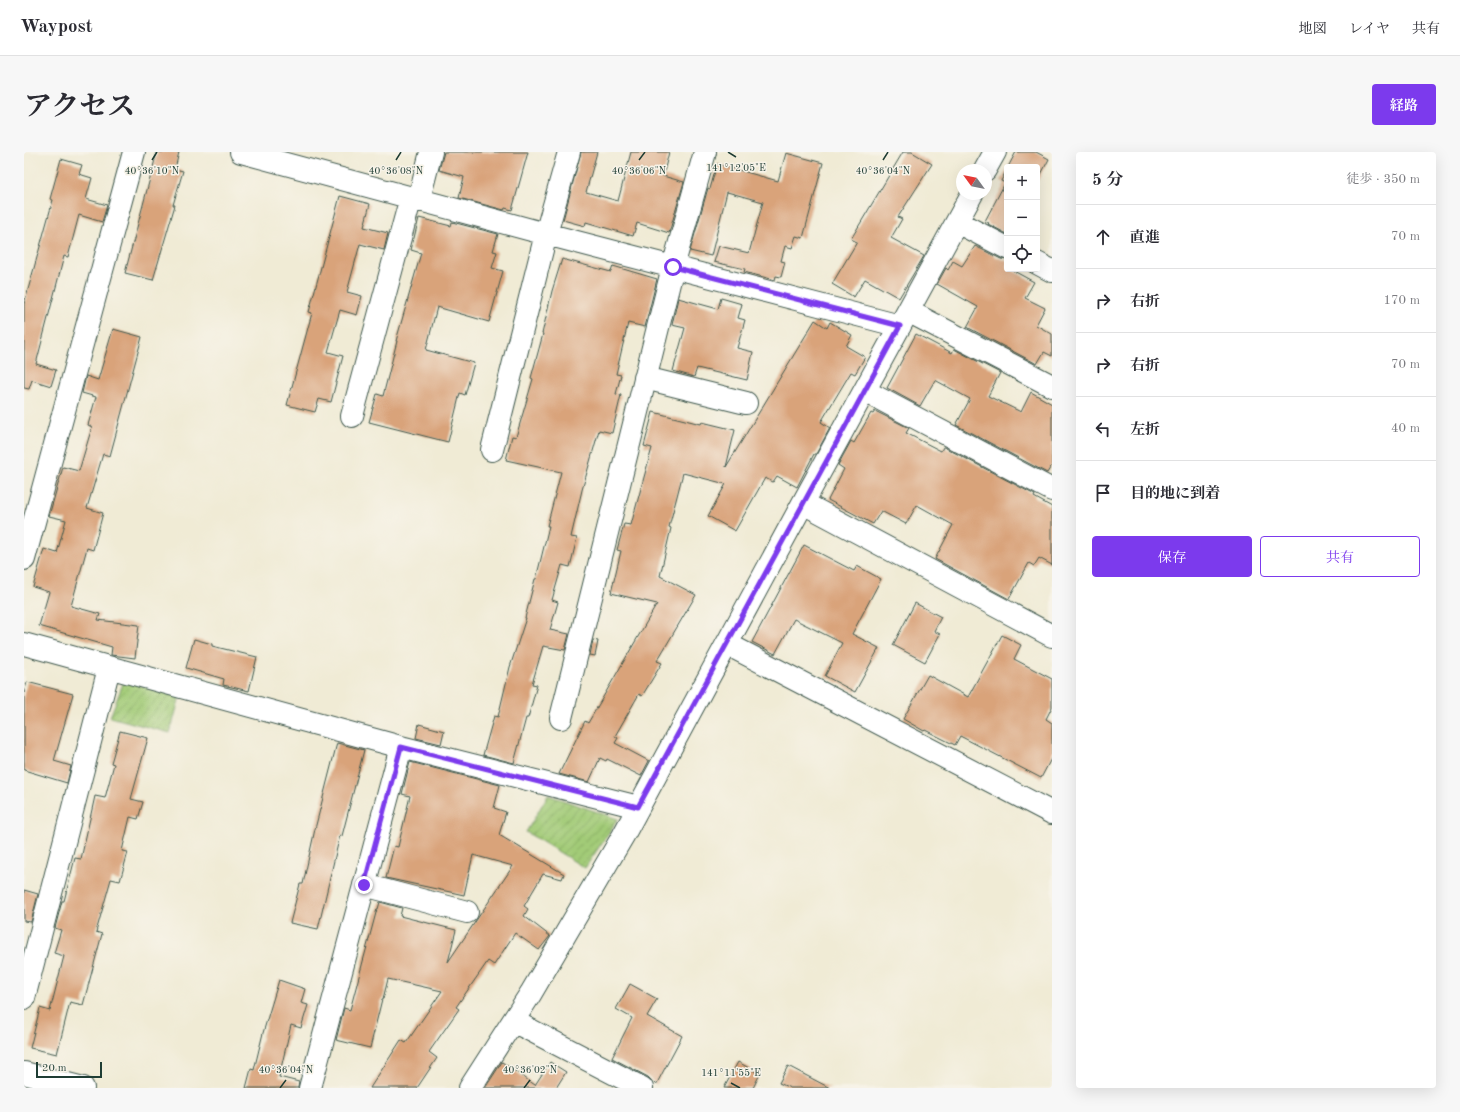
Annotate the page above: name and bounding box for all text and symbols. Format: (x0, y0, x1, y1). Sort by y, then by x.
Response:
text: Waypost (20, 18, 93, 37)
text: 地図 (1299, 22, 1327, 36)
text: レイヤ (1349, 22, 1390, 36)
text: 共有 (1412, 22, 1440, 36)
button: 経路 (1372, 84, 1436, 125)
text: アクセス (24, 94, 135, 122)
text: 141°12'05"E (706, 163, 766, 173)
north arrow (956, 164, 992, 200)
map controls (1004, 164, 1040, 272)
button: + (1004, 164, 1040, 200)
text: 40°36'10"N (125, 166, 180, 176)
text: 40°36'08"N (369, 166, 424, 176)
text: 40°36'06"N (612, 166, 667, 176)
text: 40°36'04"N (856, 166, 911, 176)
text: 5 分 (1092, 172, 1124, 189)
text: 徒歩 · 350 m (1346, 173, 1420, 186)
button: − (1004, 200, 1040, 236)
icon: ahead (1092, 226, 1114, 248)
text: 70 m (1391, 230, 1420, 243)
text: 直進 (1130, 231, 1160, 246)
button: locate (1004, 236, 1040, 272)
route start (664, 258, 682, 276)
icon: right (1092, 290, 1114, 312)
text: 170 m (1383, 294, 1420, 307)
text: 右折 (1130, 295, 1160, 310)
icon: right (1092, 354, 1114, 376)
text: 70 m (1391, 358, 1420, 371)
text: 右折 (1130, 359, 1160, 374)
icon: left (1092, 418, 1114, 440)
text: 40 m (1391, 422, 1420, 435)
text: 左折 (1130, 423, 1160, 438)
icon: arrive (1092, 482, 1114, 504)
text: 目的地に到着 (1130, 487, 1220, 502)
button: 保存 (1092, 536, 1252, 577)
button: 共有 (1260, 536, 1420, 577)
route end (355, 876, 373, 894)
scale bar (36, 1060, 102, 1079)
text: 20 m (42, 1063, 67, 1074)
text: 40°36'04"N (259, 1065, 314, 1075)
text: 40°36'02"N (503, 1065, 558, 1075)
text: 141°11'55"E (701, 1068, 761, 1078)

